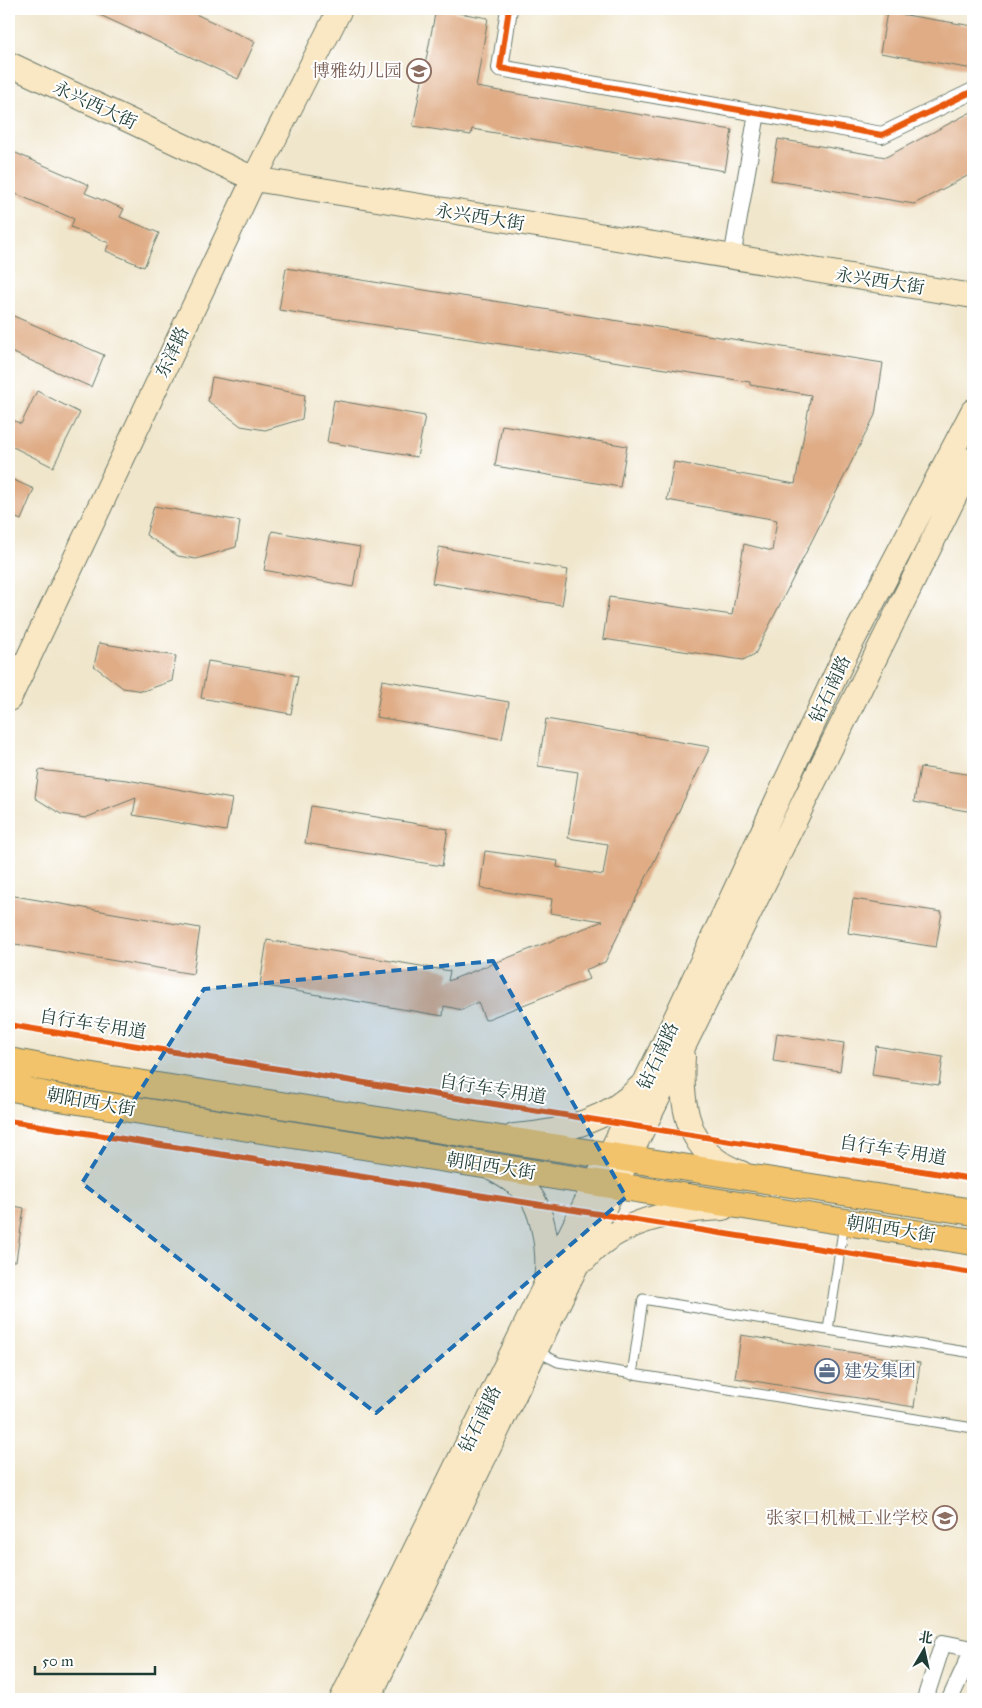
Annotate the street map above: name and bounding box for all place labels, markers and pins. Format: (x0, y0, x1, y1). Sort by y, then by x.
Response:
school or university icon: 博雅幼儿园 (406, 58, 432, 84)
place label: 博雅幼儿园 (312, 60, 402, 82)
office icon: 建发集团 (814, 1358, 840, 1384)
place label: 建发集团 (844, 1360, 916, 1382)
school or university icon: 张家口机械工业学校 (932, 1505, 958, 1531)
place label: 张家口机械工业学校 (766, 1507, 928, 1529)

